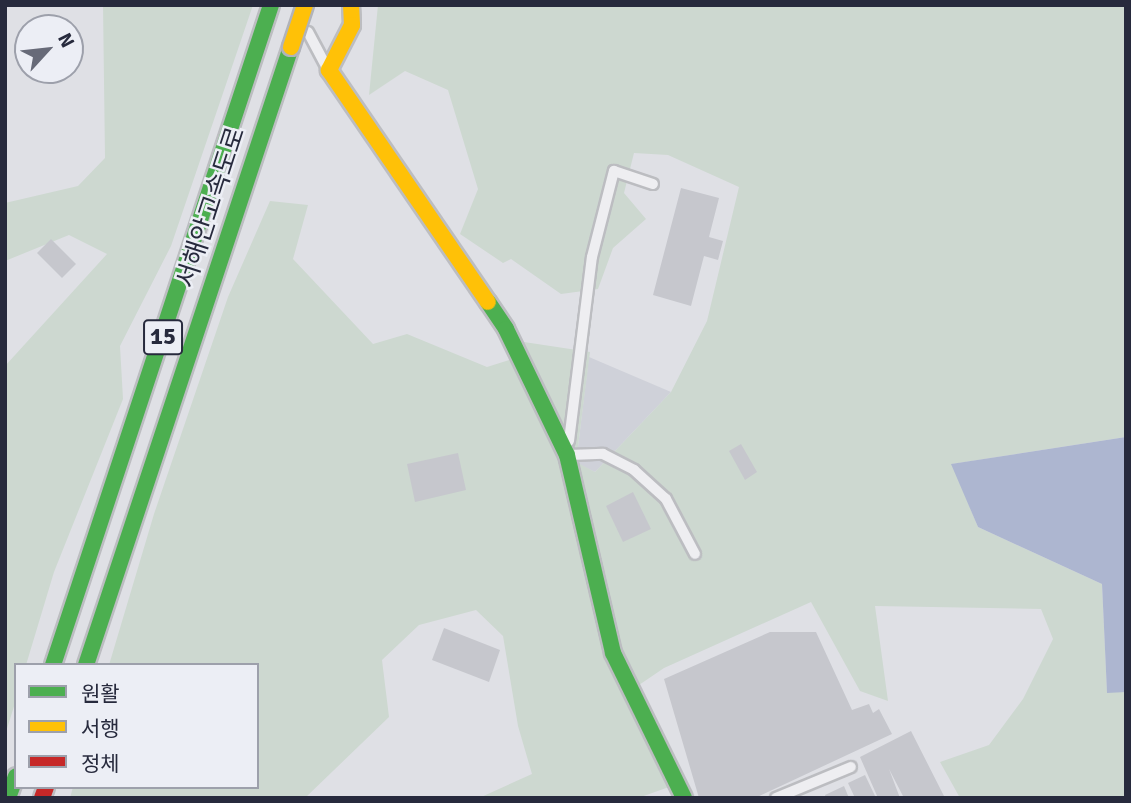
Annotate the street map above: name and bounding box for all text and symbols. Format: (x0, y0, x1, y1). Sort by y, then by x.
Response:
north arrow (14, 14, 84, 84)
text: N (52, 29, 80, 52)
street label: 서해안고속도로 (171, 124, 253, 292)
road number: 15 (142, 316, 184, 358)
legend (14, 663, 259, 789)
text: 원활 (81, 681, 120, 707)
text: 서행 (81, 716, 120, 742)
text: 정체 (81, 751, 120, 777)

